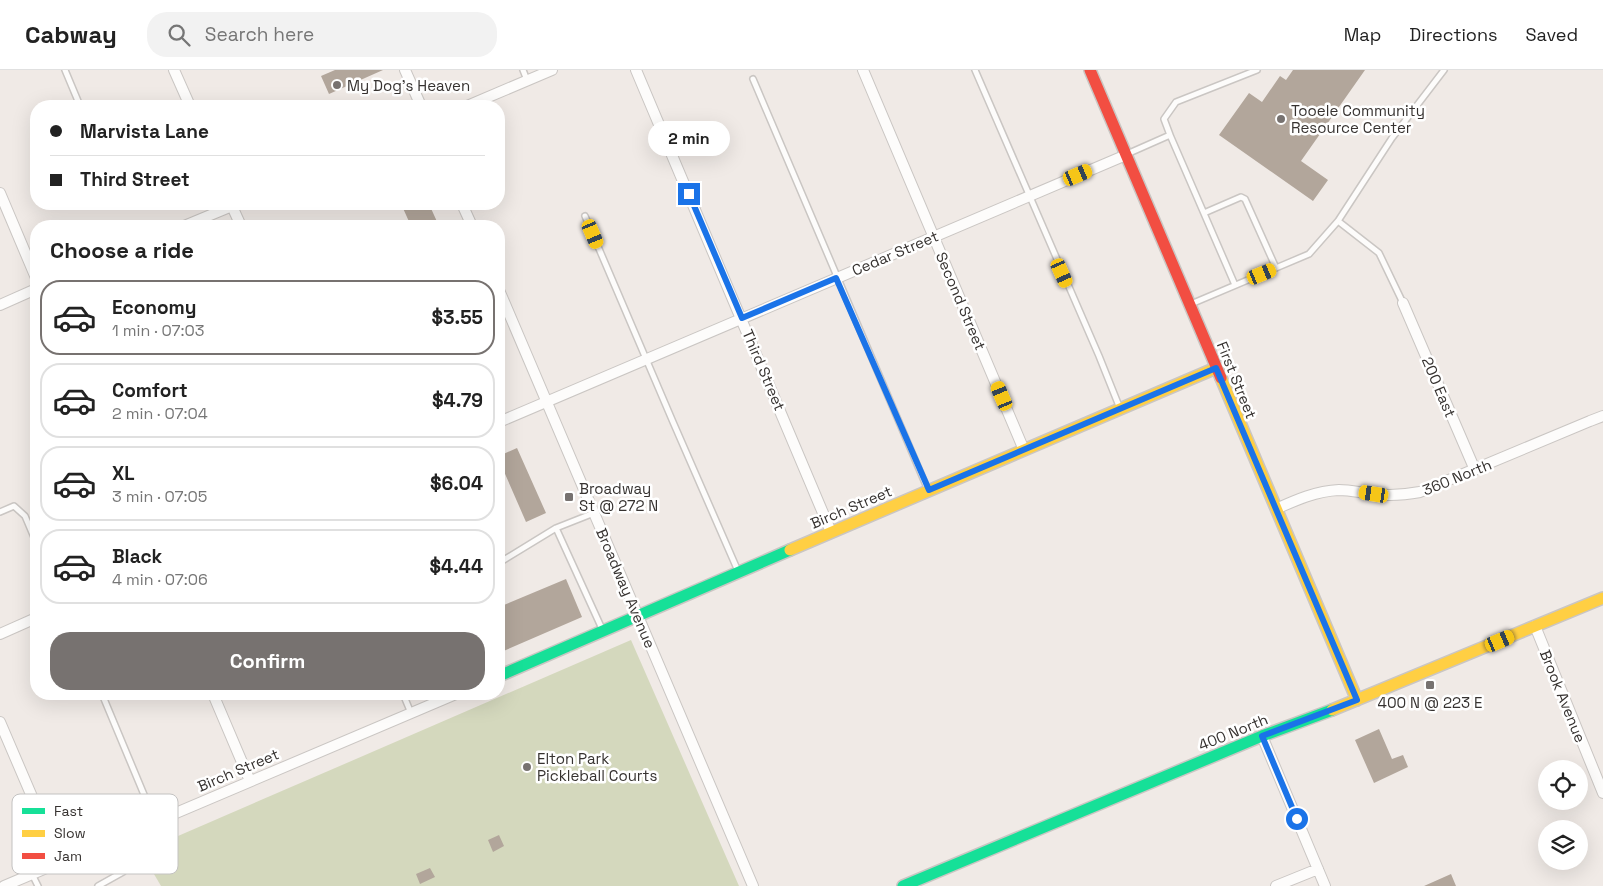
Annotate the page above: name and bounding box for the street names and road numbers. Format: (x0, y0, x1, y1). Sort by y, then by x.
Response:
street label: Cedar Street (849, 226, 941, 280)
street label: Second Street (932, 249, 990, 353)
street label: Third Street (738, 327, 790, 414)
street label: First Street (1213, 339, 1261, 421)
street label: 200 East (1418, 354, 1460, 420)
street label: 360 North (1420, 455, 1494, 499)
street label: Birch Street (807, 481, 895, 533)
street label: Broadway Avenue (592, 525, 660, 651)
street label: Brook Avenue (1536, 647, 1590, 745)
street label: 400 North (1195, 709, 1271, 755)
street label: Birch Street (194, 744, 282, 796)

